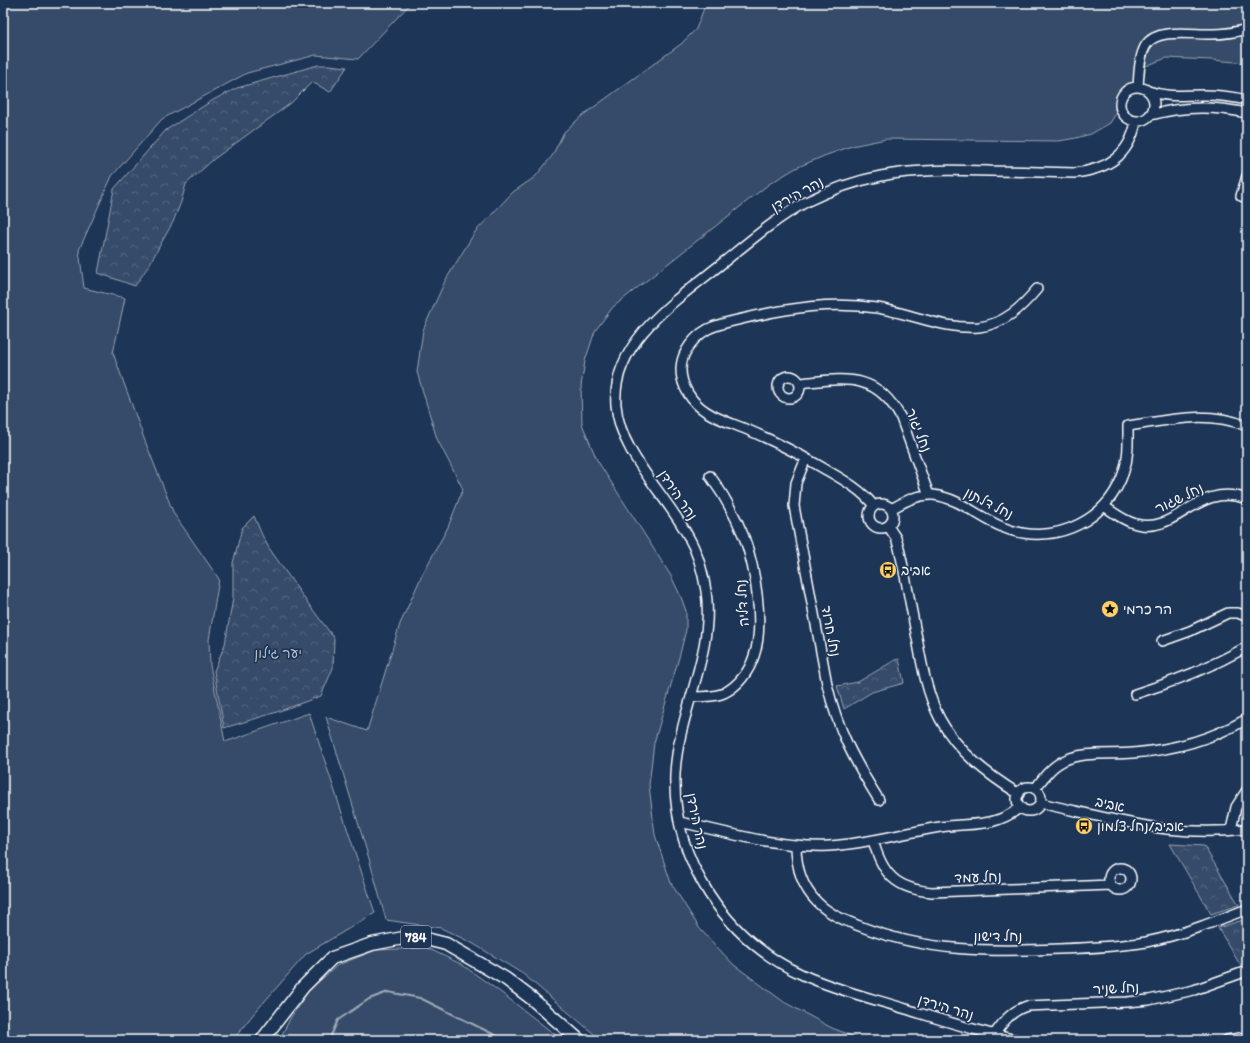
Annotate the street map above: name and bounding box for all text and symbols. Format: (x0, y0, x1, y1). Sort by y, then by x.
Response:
street label: נהר הירדן (768, 173, 826, 216)
street label: נחל יגור (902, 406, 935, 454)
street label: נהר הירדן (655, 467, 701, 524)
street label: נחל שגור (1152, 480, 1206, 517)
street label: נחל דלתון (961, 484, 1016, 523)
bus stop icon: אביב (878, 560, 898, 580)
place label: אביב (901, 562, 931, 579)
street label: נחל דליה (732, 579, 753, 627)
place icon: הר כרמי (1100, 599, 1120, 619)
place label: הר כרמי (1123, 601, 1172, 618)
street label: נחל חרוד (817, 604, 844, 658)
park label: יער גילון (254, 645, 302, 662)
street label: נהר הירדן (682, 791, 711, 851)
street label: אביב (1094, 793, 1126, 816)
bus stop icon: אביב/נחל צלמון (1074, 816, 1094, 836)
place label: אביב/נחל צלמון (1097, 818, 1184, 835)
street label: נחל עמד (954, 868, 1002, 887)
road number: 784 (401, 926, 431, 948)
street label: נחל דישון (974, 928, 1022, 945)
street label: נחל שניר (1092, 979, 1140, 998)
street label: נהר הירדן (916, 991, 976, 1024)

